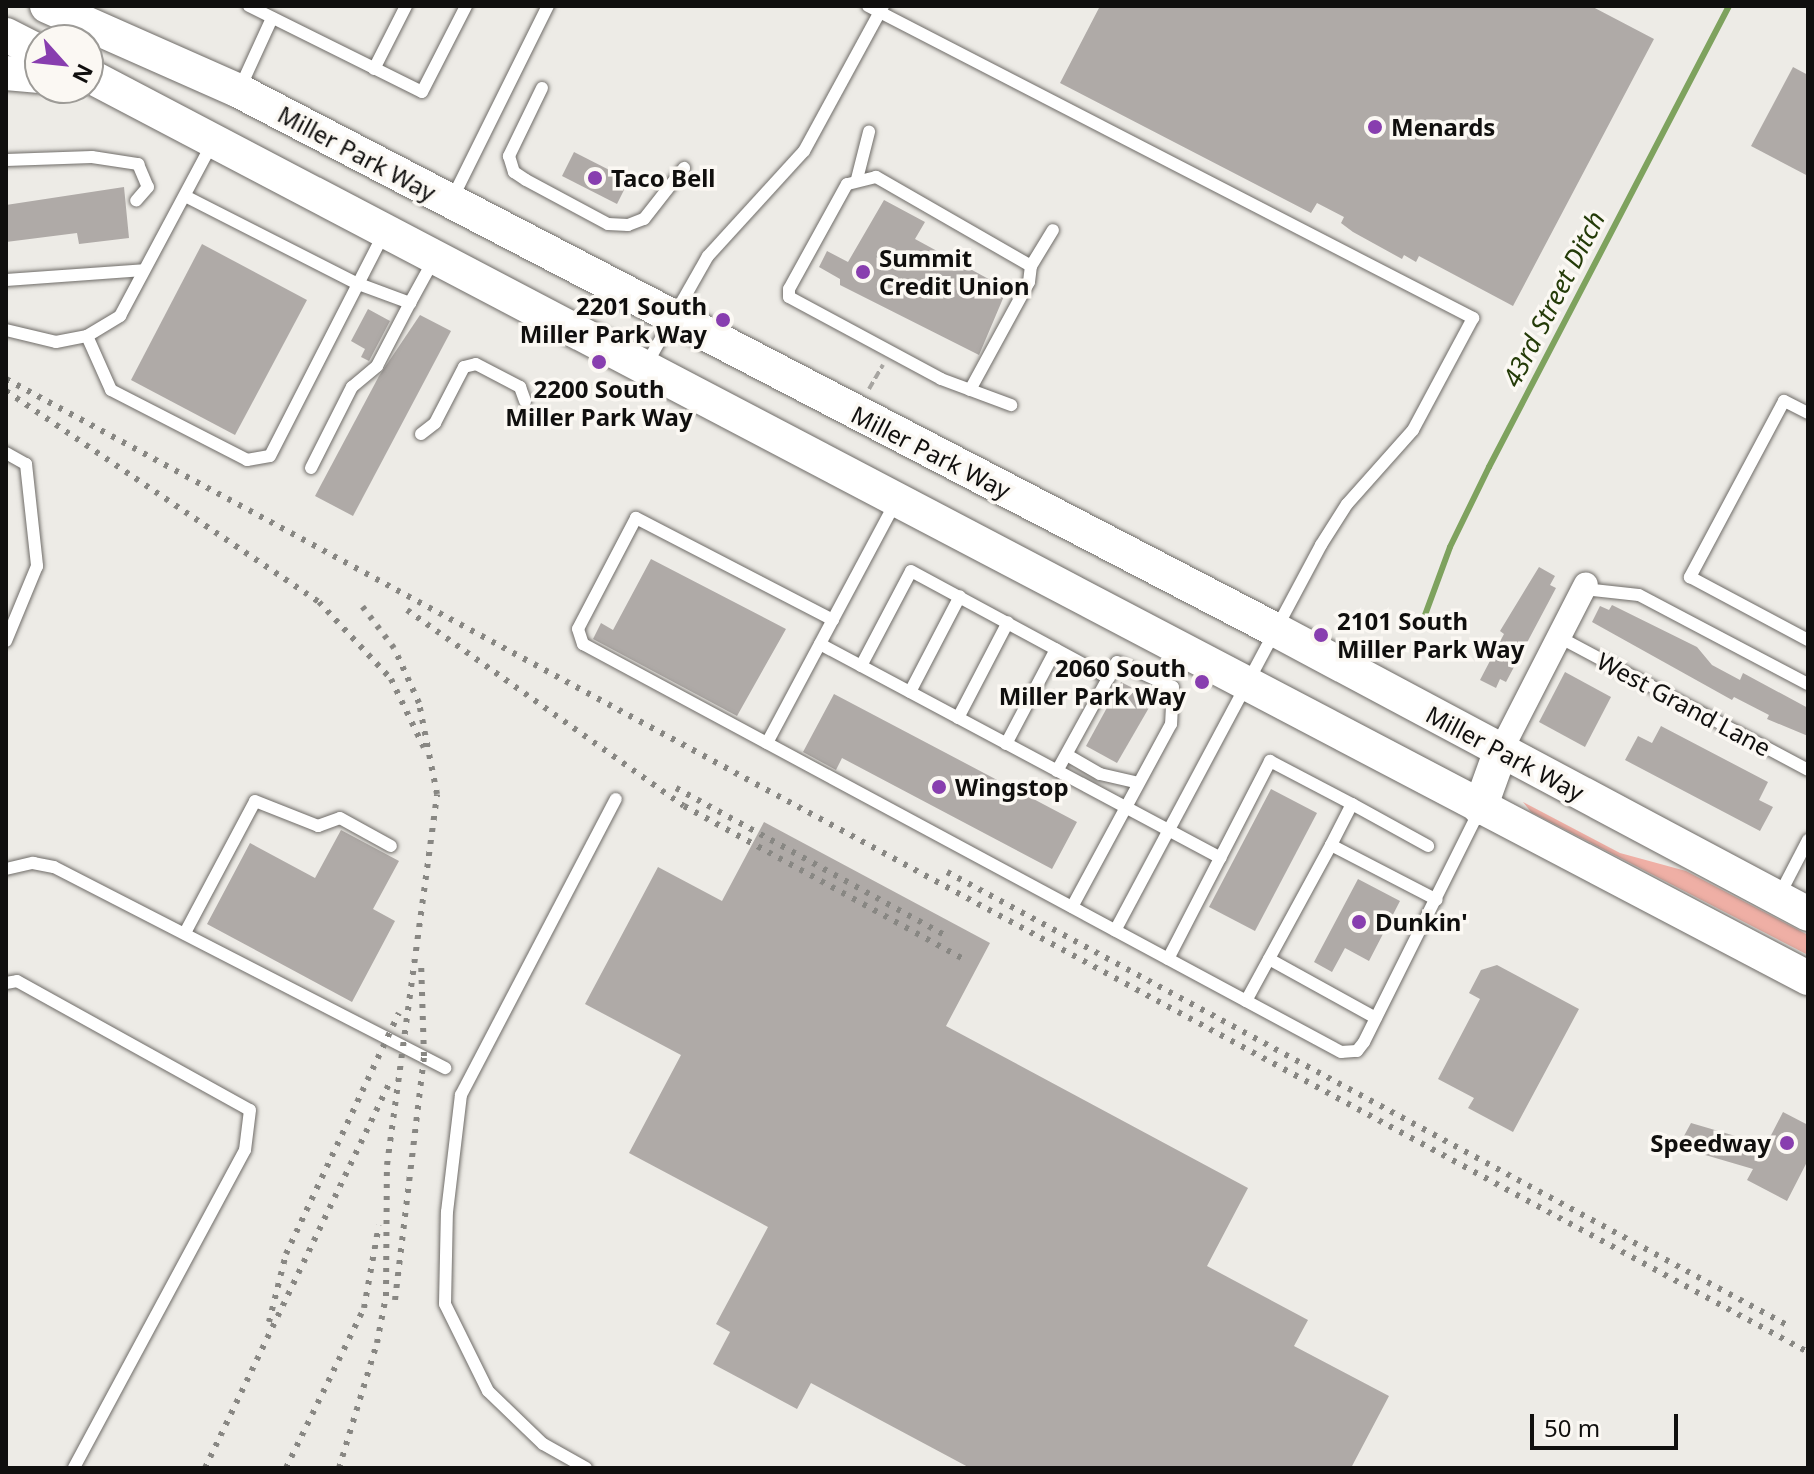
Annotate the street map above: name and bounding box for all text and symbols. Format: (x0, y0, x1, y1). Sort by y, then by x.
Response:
north arrow (24, 24, 104, 104)
text: N (66, 59, 101, 89)
street label: Miller Park Way (273, 99, 441, 207)
place label: Menards (1391, 113, 1495, 141)
marker: Menards (1366, 118, 1384, 136)
place label: Taco Bell (611, 164, 716, 192)
marker: Taco Bell (586, 169, 604, 187)
water label: 43rd Street Ditch (1496, 206, 1612, 392)
place label: Summit Credit Union (879, 244, 1030, 300)
marker: Summit Credit Union (854, 263, 872, 281)
place label: 2201 South Miller Park Way (520, 292, 707, 348)
marker: 2201 South Miller Park Way (714, 311, 732, 329)
marker: 2200 South Miller Park Way (590, 353, 608, 371)
place label: 2200 South Miller Park Way (505, 375, 693, 431)
street label: Miller Park Way (847, 400, 1015, 504)
place label: 2101 South Miller Park Way (1337, 607, 1524, 663)
marker: 2101 South Miller Park Way (1312, 626, 1330, 644)
street label: West Grand Lane (1592, 646, 1776, 762)
place label: 2060 South Miller Park Way (999, 654, 1186, 710)
marker: 2060 South Miller Park Way (1193, 673, 1211, 691)
street label: Miller Park Way (1421, 699, 1589, 807)
place label: Wingstop (955, 773, 1069, 801)
marker: Wingstop (930, 778, 948, 796)
place label: Dunkin' (1375, 908, 1468, 936)
marker: Dunkin' (1350, 913, 1368, 931)
place label: Speedway (1650, 1129, 1771, 1157)
marker: Speedway (1778, 1134, 1796, 1152)
scale bar (1534, 1398, 1682, 1448)
text: 50 m (1544, 1411, 1600, 1444)

